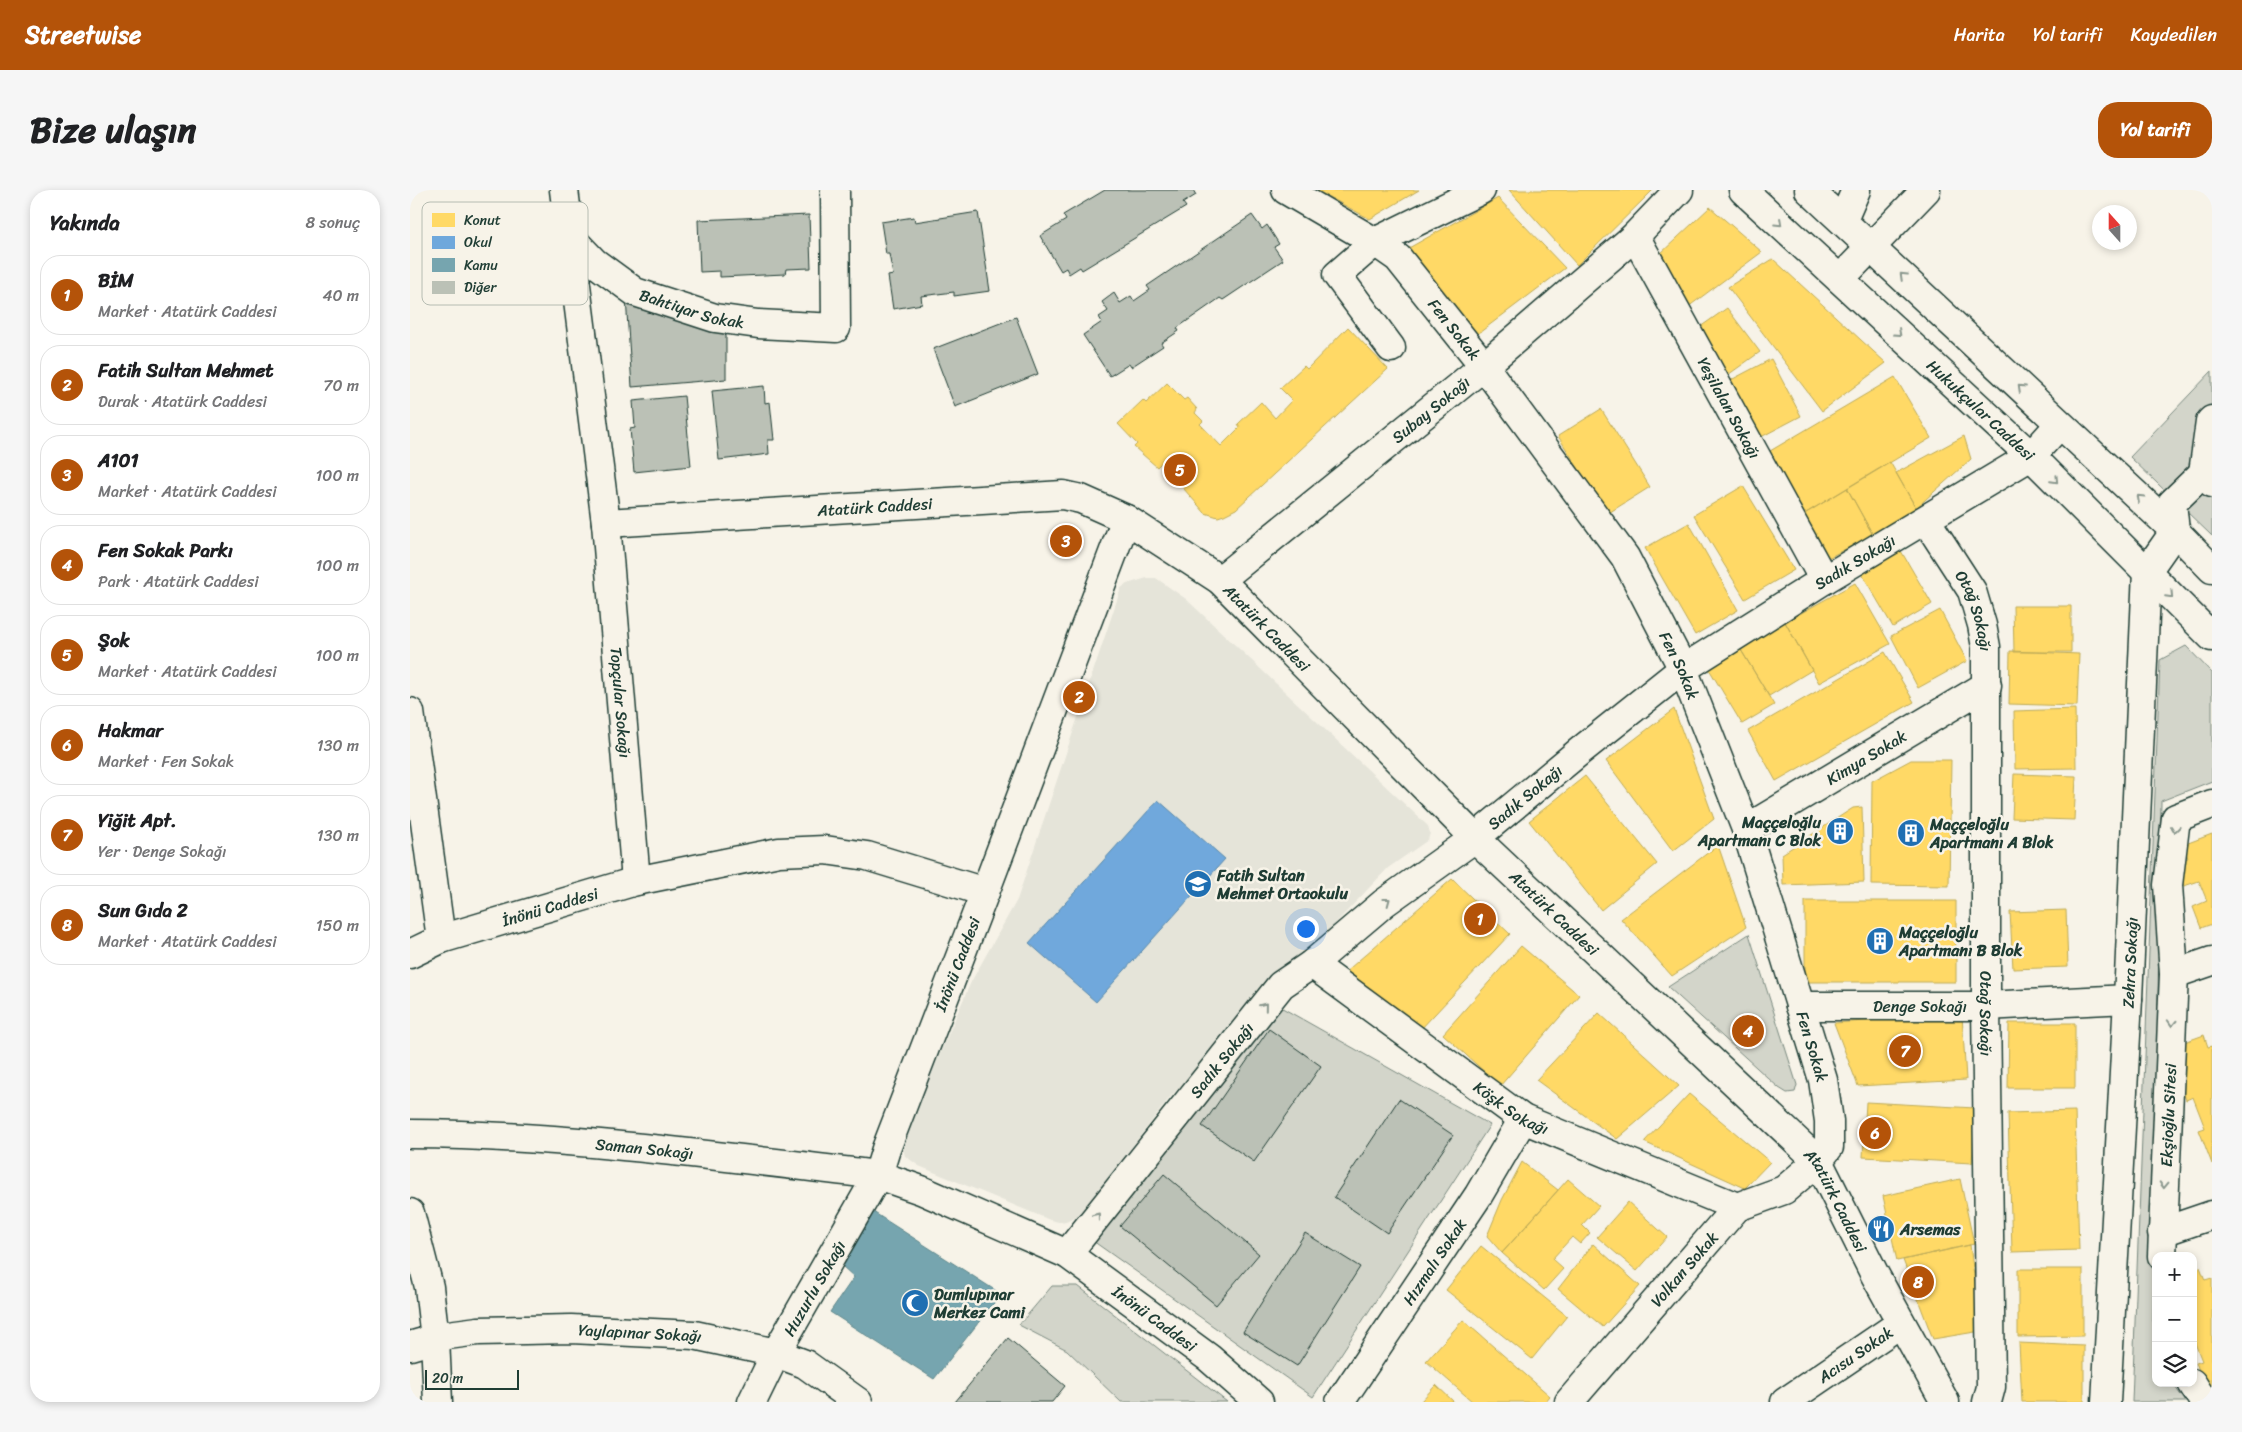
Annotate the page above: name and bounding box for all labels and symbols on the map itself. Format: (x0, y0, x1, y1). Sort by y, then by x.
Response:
legend (422, 202, 588, 305)
north arrow (2092, 205, 2137, 250)
text: Konut (464, 208, 501, 233)
one-way arrow (1773, 217, 1782, 226)
text: Okul (464, 230, 493, 255)
text: Kamu (464, 253, 498, 278)
one-way arrow (1900, 273, 1909, 282)
text: Diğer (464, 275, 498, 300)
street label: Bahtiyar Sokak (636, 280, 746, 337)
street label: Fen Sokak (1420, 292, 1488, 367)
one-way arrow (1892, 328, 1901, 337)
street label: Yeşilalan Sokağı (1689, 352, 1769, 464)
street label: Hukukçular Caddesi (1919, 352, 2042, 469)
street label: Subay Sokağı (1385, 369, 1477, 451)
one-way arrow (2017, 385, 2026, 394)
pin: 5 (1164, 451, 1196, 489)
one-way arrow (2049, 474, 2058, 483)
street label: Atatürk Caddesi (815, 489, 934, 525)
one-way arrow (2136, 495, 2145, 504)
pin: 3 (1050, 522, 1082, 560)
street label: Sadık Sokağı (1808, 526, 1901, 598)
street label: Otağ Sokağı (1947, 564, 2000, 651)
street label: Atatürk Caddesi (1215, 576, 1318, 679)
one-way arrow (2164, 589, 2173, 598)
street label: Fen Sokak (1651, 626, 1708, 704)
street label: Topçular Sokağı (601, 646, 640, 759)
pin: 2 (1063, 678, 1095, 716)
street label: Kimya Sokak (1820, 722, 1913, 793)
street label: Sadık Sokağı (1481, 757, 1569, 837)
place label: Maççeloğlu Apartmanı C Blok (1697, 808, 1821, 855)
place label: Maççeloğlu Apartmanı A Blok (1929, 810, 2054, 857)
building icon: Maççeloğlu Apartmanı C Blok (1825, 816, 1855, 846)
building icon: Maççeloğlu Apartmanı A Blok (1896, 818, 1926, 848)
one-way arrow (2170, 825, 2181, 833)
place label: Fatih Sultan Mehmet Ortaokulu (1216, 861, 1348, 908)
street label: Atatürk Caddesi (1501, 862, 1606, 964)
school or university icon: Fatih Sultan Mehmet Ortaokulu (1183, 869, 1213, 899)
street label: İnönü Caddesi (497, 879, 602, 935)
one-way arrow (1381, 899, 1390, 907)
pin: 1 (1464, 900, 1496, 938)
street label: İnönü Caddesi (926, 912, 989, 1017)
your location (1293, 916, 1319, 942)
street label: Zehra Sokağı (2114, 916, 2147, 1009)
place label: Maççeloğlu Apartmanı B Blok (1898, 918, 2023, 965)
building icon: Maççeloğlu Apartmanı B Blok (1865, 926, 1895, 956)
street label: Otağ Sokağı (1971, 971, 2001, 1056)
street label: Denge Sokağı (1873, 992, 1967, 1021)
one-way arrow (1258, 1003, 1266, 1012)
street label: Fen Sokak (1788, 1007, 1837, 1086)
pin: 4 (1732, 1012, 1764, 1050)
street label: Sadık Sokağı (1182, 1016, 1261, 1105)
one-way arrow (2166, 1019, 2177, 1027)
pin: 7 (1889, 1032, 1921, 1070)
street label: Ekşioğlu Sitesi (2152, 1062, 2185, 1168)
street label: Köşk Sokağı (1467, 1073, 1553, 1143)
pin: 6 (1859, 1114, 1891, 1152)
street label: Saman Sokağı (594, 1130, 695, 1168)
street label: Atatürk Caddesi (1796, 1140, 1876, 1258)
one-way arrow (2158, 1181, 2169, 1189)
one-way arrow (1091, 1212, 1100, 1221)
street label: Hızmalı Sokak (1395, 1212, 1475, 1312)
restaurant icon: Arsemas (1866, 1214, 1896, 1244)
place label: Arsemas (1899, 1215, 1961, 1244)
street label: Volkan Sokak (1643, 1224, 1726, 1314)
street label: Huzurlu Sokağı (775, 1235, 854, 1342)
pin: 8 (1902, 1263, 1934, 1301)
street label: İnönü Caddesi (1105, 1277, 1204, 1360)
place label: Dumlupınar Merkez Cami (933, 1280, 1027, 1327)
mosque icon: Dumlupınar Merkez Cami (900, 1288, 930, 1318)
street label: Yaylapınar Sokağı (578, 1315, 705, 1351)
street label: Acısu Sokak (1811, 1318, 1899, 1391)
scale bar (425, 1367, 519, 1390)

